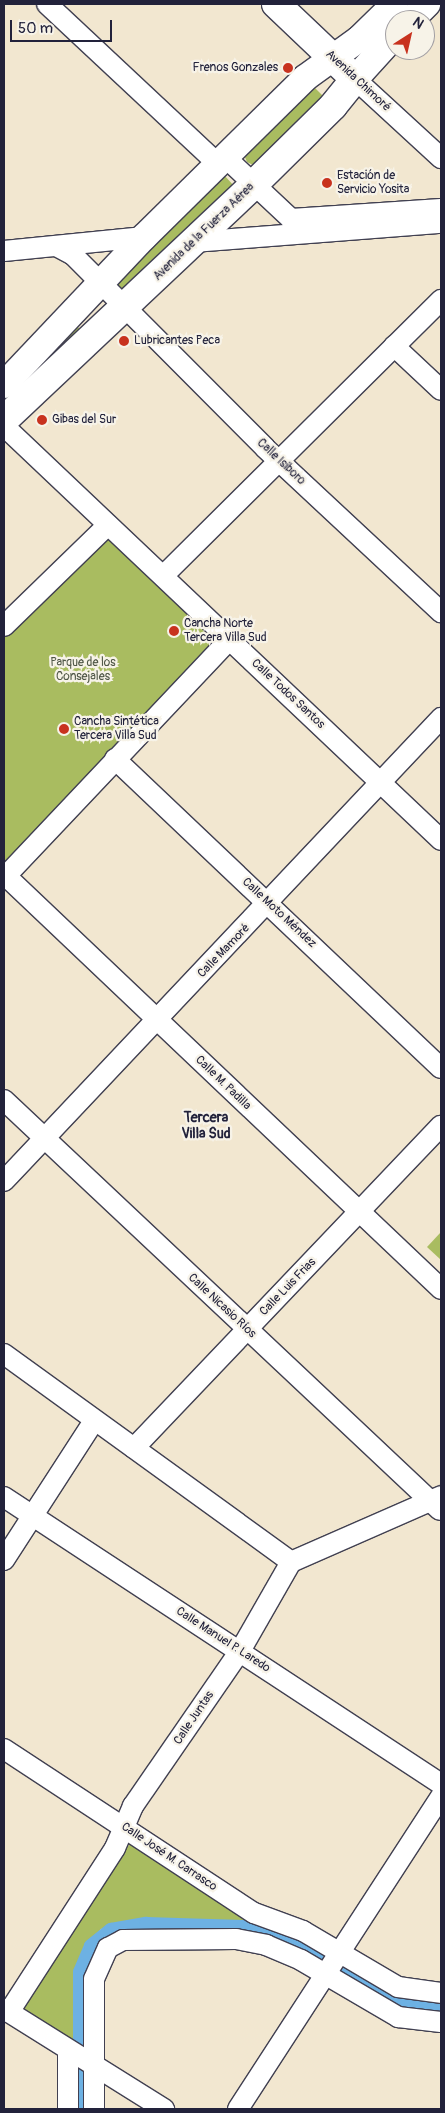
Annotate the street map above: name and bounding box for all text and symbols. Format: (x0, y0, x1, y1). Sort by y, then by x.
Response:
scale bar (12, 10, 115, 42)
north arrow (385, 10, 435, 60)
text: N (410, 13, 427, 33)
text: 50 m (18, 19, 53, 38)
street label: Avenida Chimoré (322, 47, 394, 115)
place label: Frenos Gonzales (193, 61, 278, 75)
marker: Frenos Gonzales (282, 62, 294, 74)
place label: Estación de Servicio Yosita (337, 169, 409, 197)
marker: Estación de Servicio Yosita (321, 177, 333, 189)
street label: Avenida de la Fuerza Aérea (151, 180, 257, 284)
place label: Lubricantes Peca (134, 334, 220, 348)
marker: Lubricantes Peca (118, 335, 130, 347)
place label: Gibas del Sur (52, 413, 116, 427)
marker: Gibas del Sur (36, 414, 48, 426)
street label: Calle Isiboro (254, 436, 308, 488)
place label: Cancha Norte Tercera Villa Sud (184, 617, 267, 645)
marker: Cancha Norte Tercera Villa Sud (168, 625, 180, 637)
park label: Parque de los Consejales (50, 656, 116, 684)
street label: Calle Todos Santos (248, 656, 328, 732)
place label: Cancha Sintética Tercera Villa Sud (74, 715, 159, 743)
marker: Cancha Sintética Tercera Villa Sud (58, 723, 70, 735)
street label: Calle Moto Méndez (239, 875, 319, 951)
street label: Calle Mamoré (195, 921, 253, 981)
street label: Calle M. Padilla (192, 1053, 254, 1113)
district label: Tercera Villa Sud (181, 1110, 231, 1142)
street label: Calle Luis Frias (257, 1255, 319, 1319)
street label: Calle Nicasio Ríos (185, 1271, 259, 1341)
street label: Calle Manuel P. Laredo (173, 1604, 273, 1676)
street label: Calle Juntas (171, 1689, 217, 1747)
street label: Calle José M. Carrasco (118, 1820, 220, 1894)

